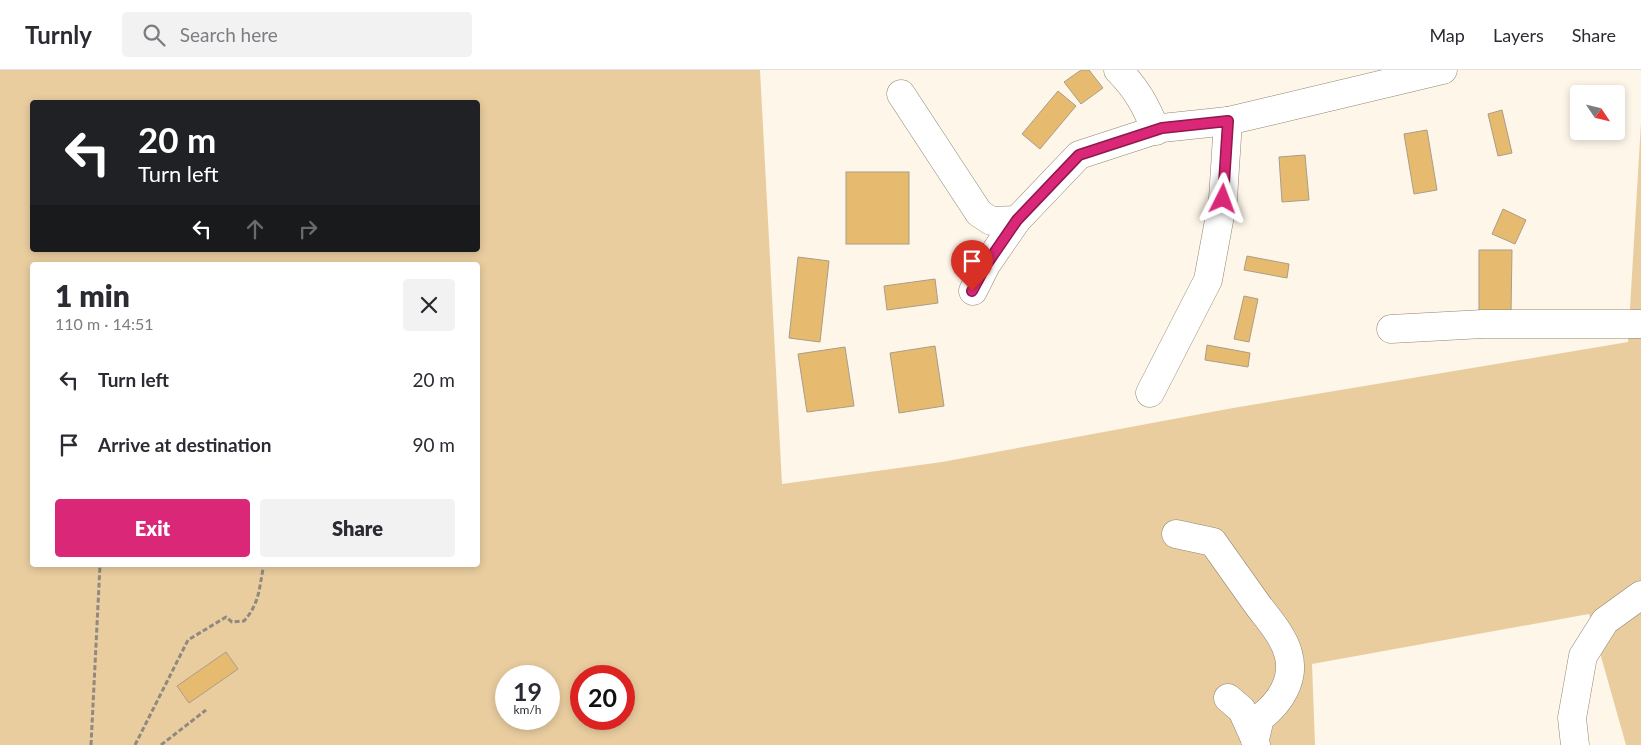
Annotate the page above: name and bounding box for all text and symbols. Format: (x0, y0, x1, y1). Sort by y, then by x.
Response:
search box (122, 12, 472, 57)
text: Turnly (25, 20, 92, 49)
icon: search (140, 21, 168, 49)
text: Search here (180, 23, 278, 46)
text: Map (1429, 24, 1465, 46)
text: Layers (1493, 24, 1544, 46)
text: Share (1572, 24, 1616, 46)
north arrow (1570, 85, 1625, 140)
map controls (1570, 85, 1625, 140)
text: 20 m (138, 118, 216, 160)
icon: left (55, 120, 120, 185)
text: Turn left (138, 160, 219, 187)
position arrow (1196, 172, 1248, 224)
icon: left (188, 215, 216, 243)
icon: ahead (241, 215, 269, 243)
icon: right (294, 215, 322, 243)
pin (951, 240, 993, 291)
icon: arrive (958, 247, 986, 275)
text: 1 min (55, 277, 130, 313)
button: close (403, 279, 455, 331)
text: 110 m · 14:51 (55, 314, 154, 333)
icon: left (55, 366, 83, 394)
text: Turn left (98, 368, 169, 391)
text: 20 m (412, 368, 455, 391)
icon: arrive (55, 431, 83, 459)
text: Arrive at destination (98, 433, 271, 456)
text: 90 m (412, 433, 455, 456)
button: Exit (55, 499, 250, 557)
button: Share (260, 499, 455, 557)
speed limit sign: 20 (570, 665, 635, 730)
text: 19 (513, 676, 542, 706)
text: km/h (513, 702, 542, 717)

